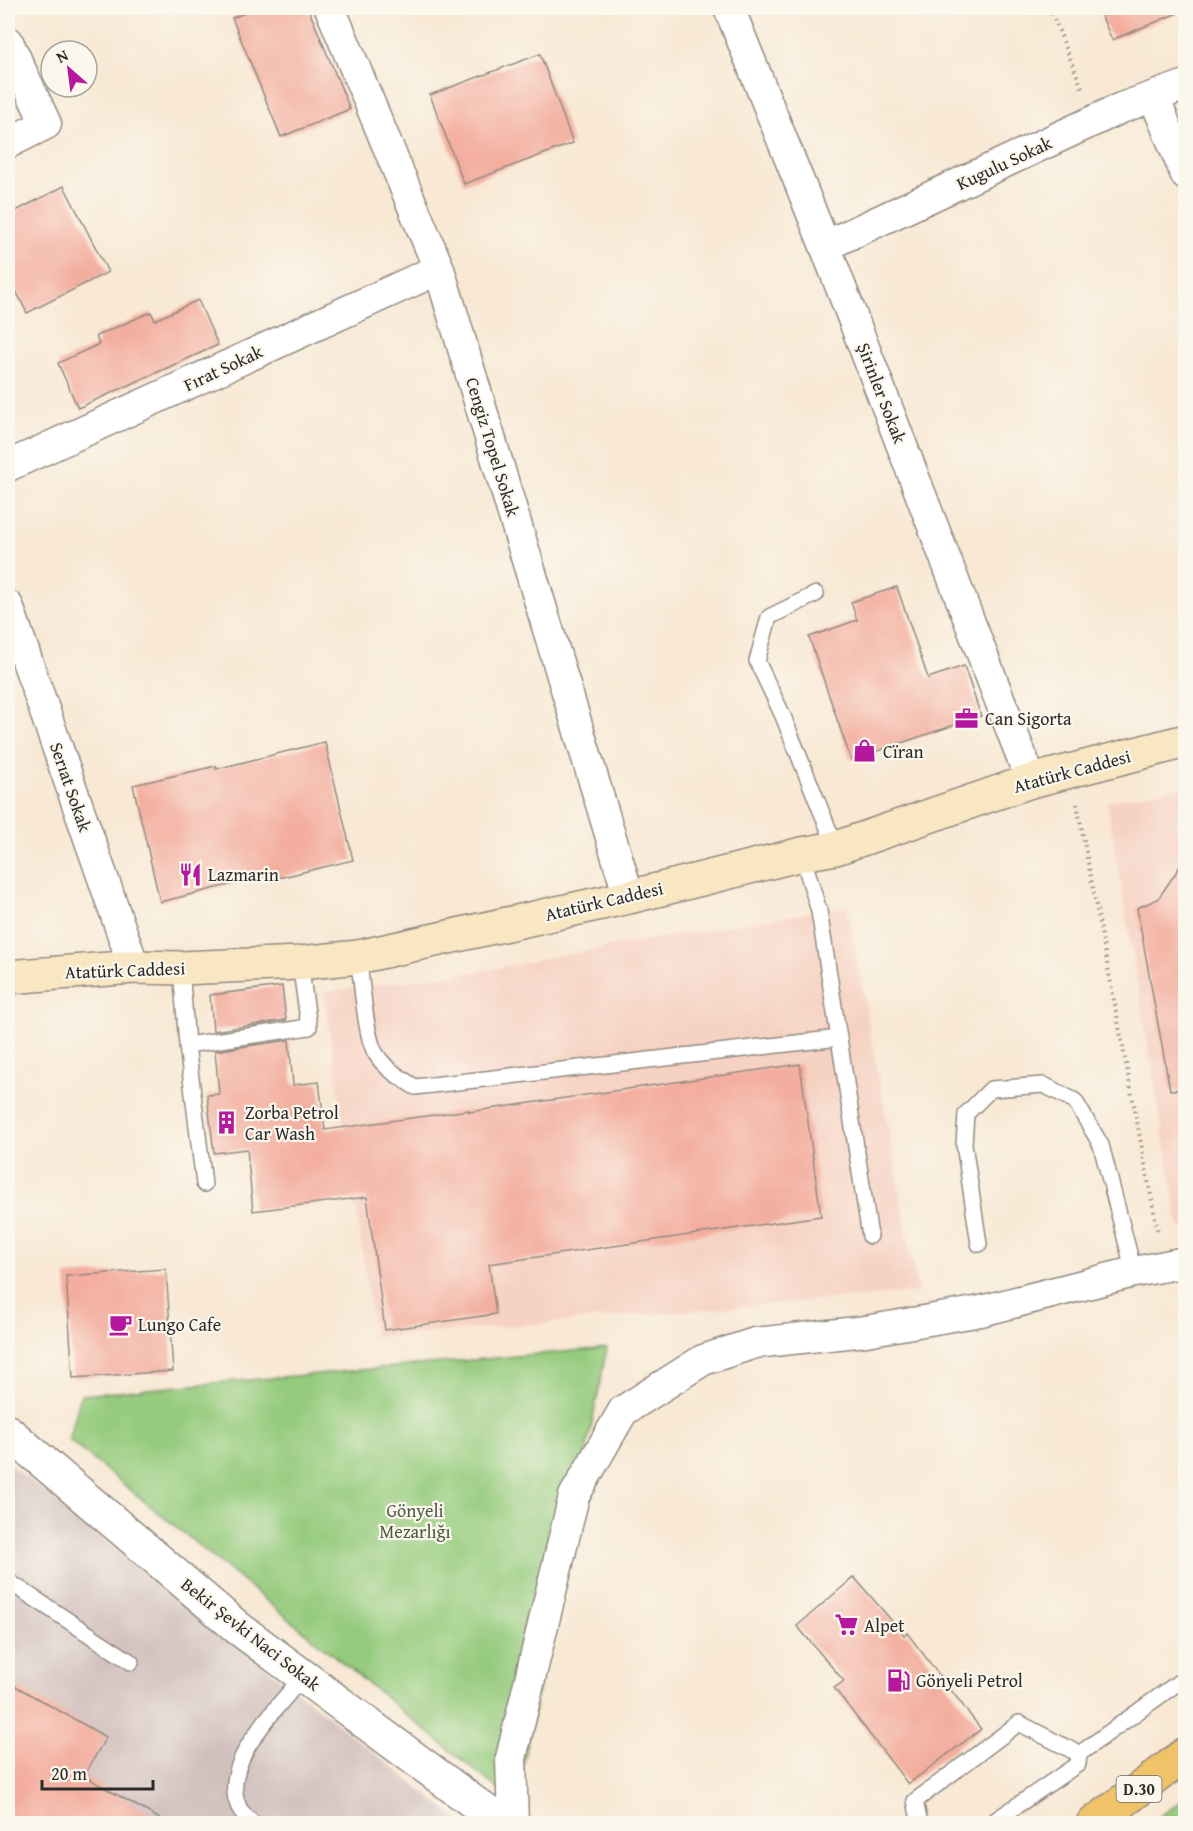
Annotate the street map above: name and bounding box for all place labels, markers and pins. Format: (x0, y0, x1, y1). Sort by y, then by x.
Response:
office icon: Can Sigorta (954, 705, 980, 731)
place label: Can Sigorta (985, 705, 1072, 732)
shop icon: Cïran (852, 738, 878, 764)
place label: Cïran (883, 738, 924, 765)
restaurant icon: Lazmarin (177, 861, 203, 887)
place label: Lazmarin (208, 861, 279, 888)
place label: Zorba Petrol Car Wash (245, 1099, 339, 1147)
building icon: Zorba Petrol Car Wash (214, 1109, 240, 1135)
cafe icon: Lungo Cafe (107, 1311, 133, 1337)
place label: Lungo Cafe (138, 1311, 221, 1338)
supermarket icon: Alpet (833, 1612, 859, 1638)
place label: Alpet (864, 1612, 905, 1639)
fuel station icon: Gönyeli Petrol (885, 1667, 911, 1693)
place label: Gönyeli Petrol (916, 1667, 1023, 1694)

